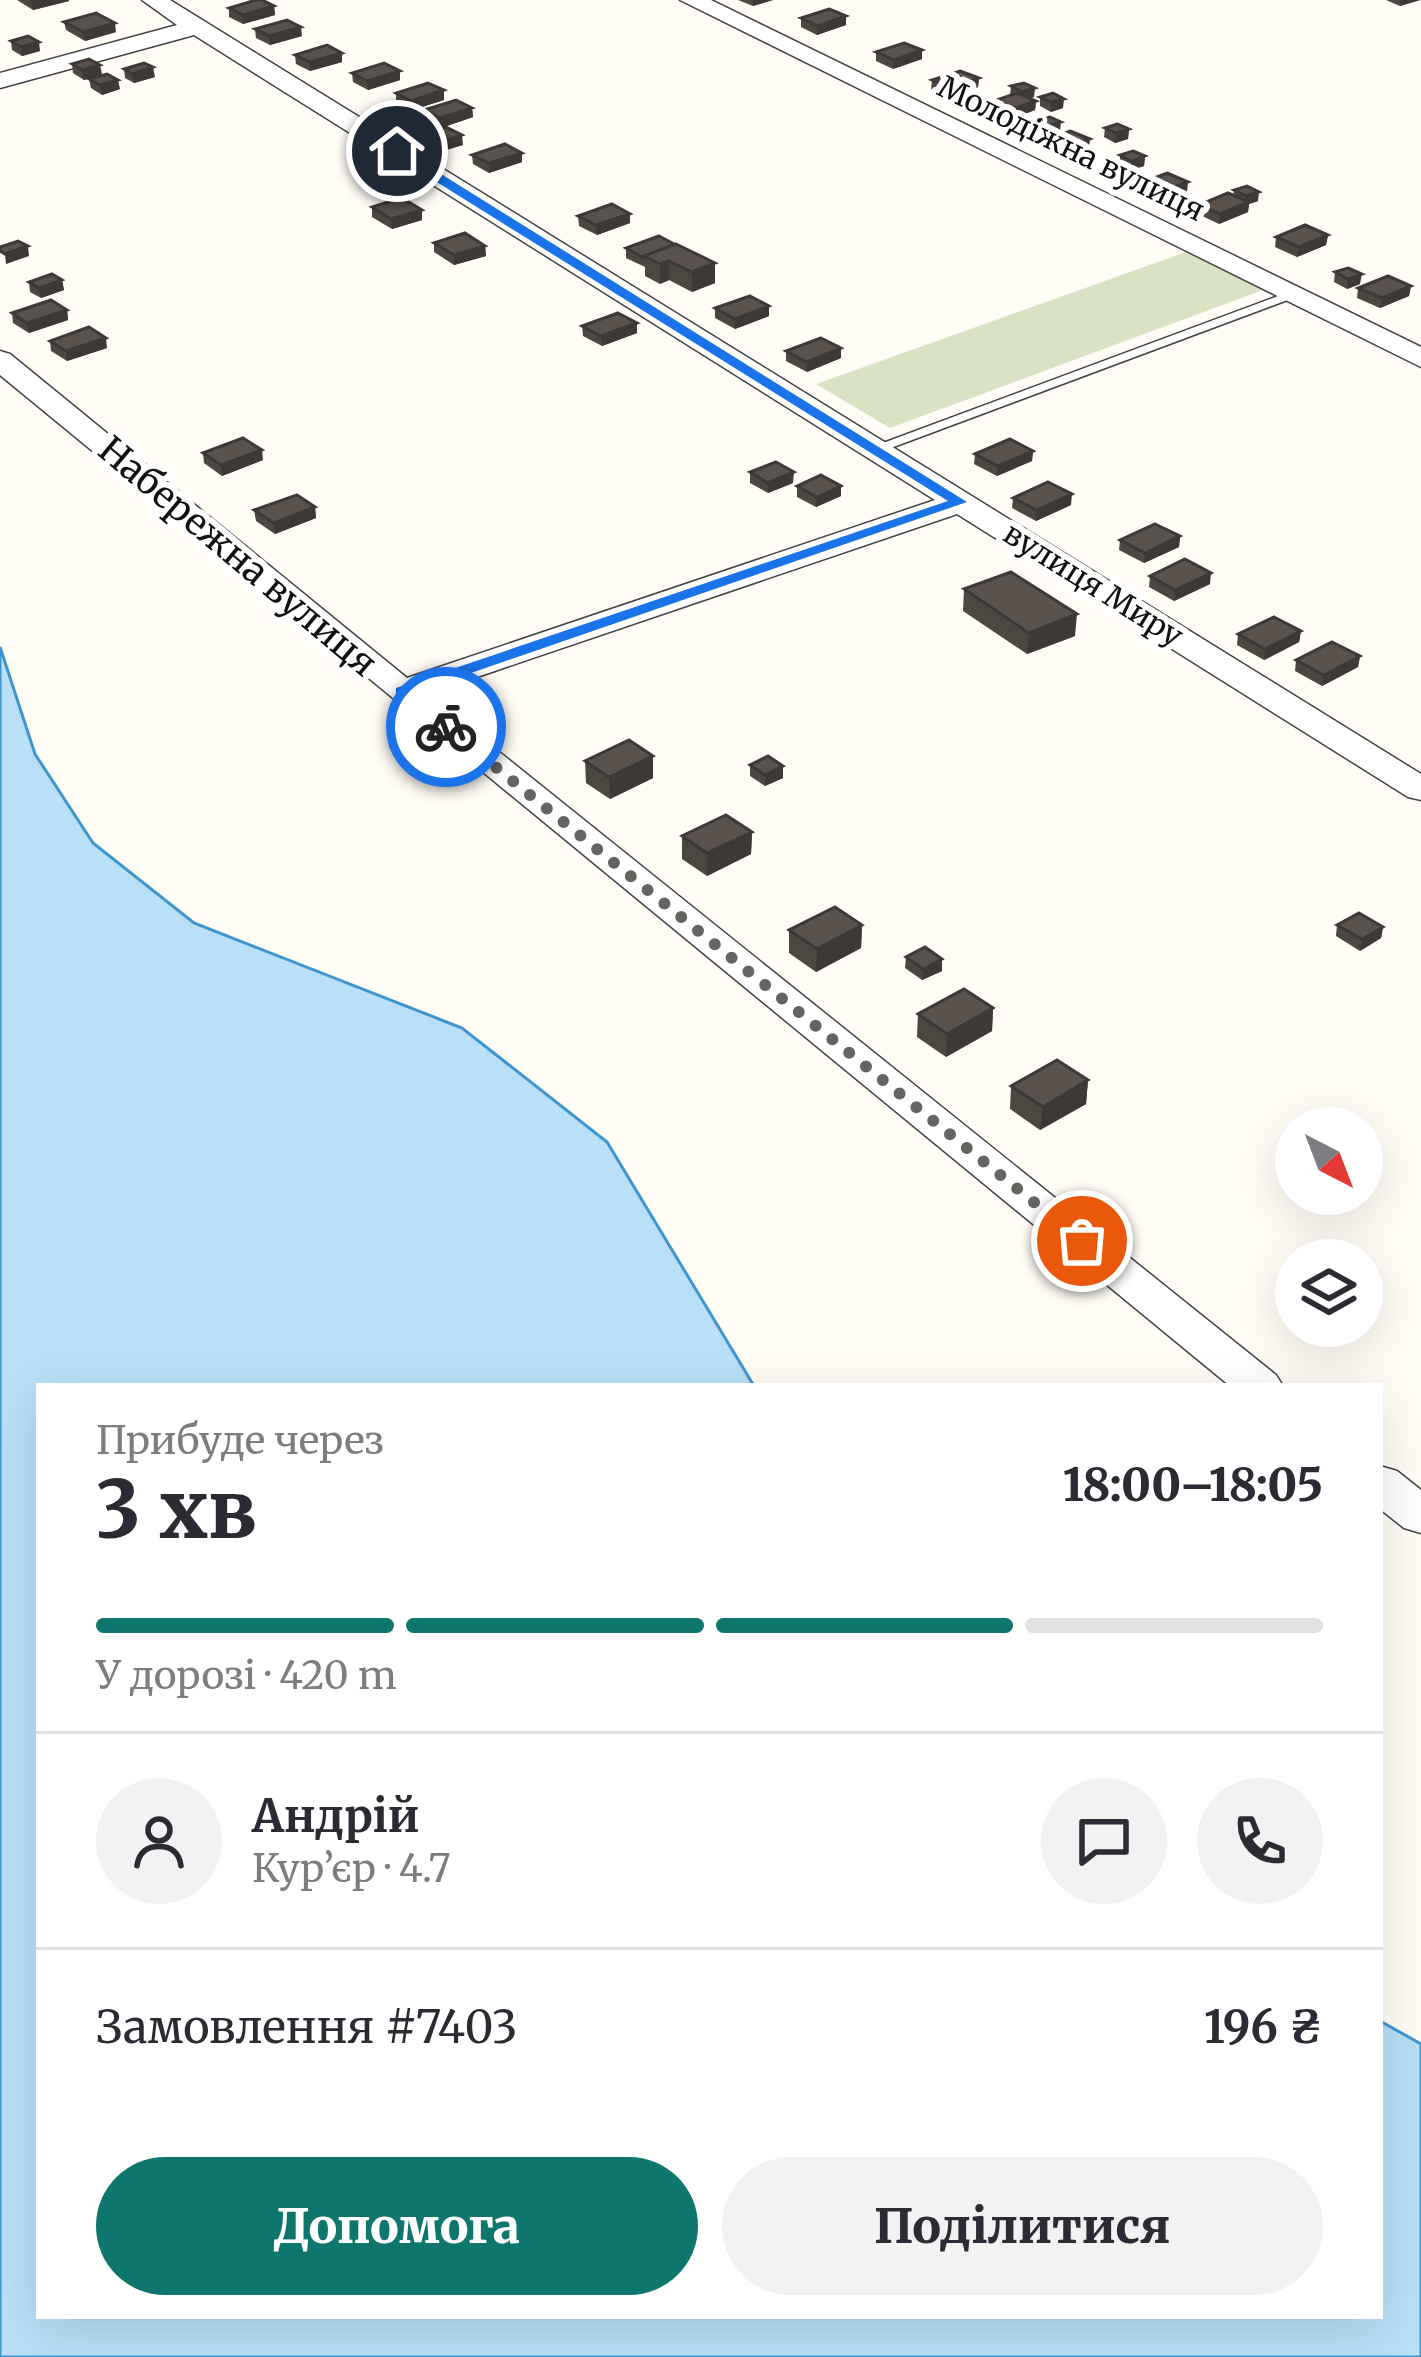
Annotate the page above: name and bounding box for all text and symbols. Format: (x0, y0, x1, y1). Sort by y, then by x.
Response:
street label: Молодіжна вулиця (932, 67, 1211, 229)
pin (346, 100, 448, 202)
icon: home (364, 118, 430, 184)
street label: Набережна вулиця (89, 427, 386, 686)
street label: вулиця Миру (997, 514, 1191, 655)
courier (386, 667, 506, 787)
icon: bike (413, 694, 479, 760)
north arrow (1275, 1107, 1383, 1215)
map controls (1275, 1107, 1383, 1347)
pin (1031, 1190, 1133, 1292)
icon: bag (1049, 1208, 1115, 1274)
button: layers (1275, 1239, 1383, 1347)
text: Прибуде через (96, 1416, 384, 1465)
text: 18:00–18:05 (1063, 1457, 1323, 1513)
text: 3 хв (96, 1461, 257, 1559)
text: У дорозі · 420 m (96, 1651, 397, 1700)
button: person (96, 1778, 222, 1904)
button: chat (1041, 1778, 1167, 1904)
button: phone (1197, 1778, 1323, 1904)
text: Андрій (252, 1788, 420, 1844)
text: Кур’єр · 4.7 (252, 1844, 451, 1893)
text: Замовлення #7403 (96, 1999, 517, 2055)
text: 196 ₴ (1204, 1999, 1323, 2055)
button: Допомога (96, 2157, 698, 2295)
button: Поділитися (722, 2157, 1323, 2295)

